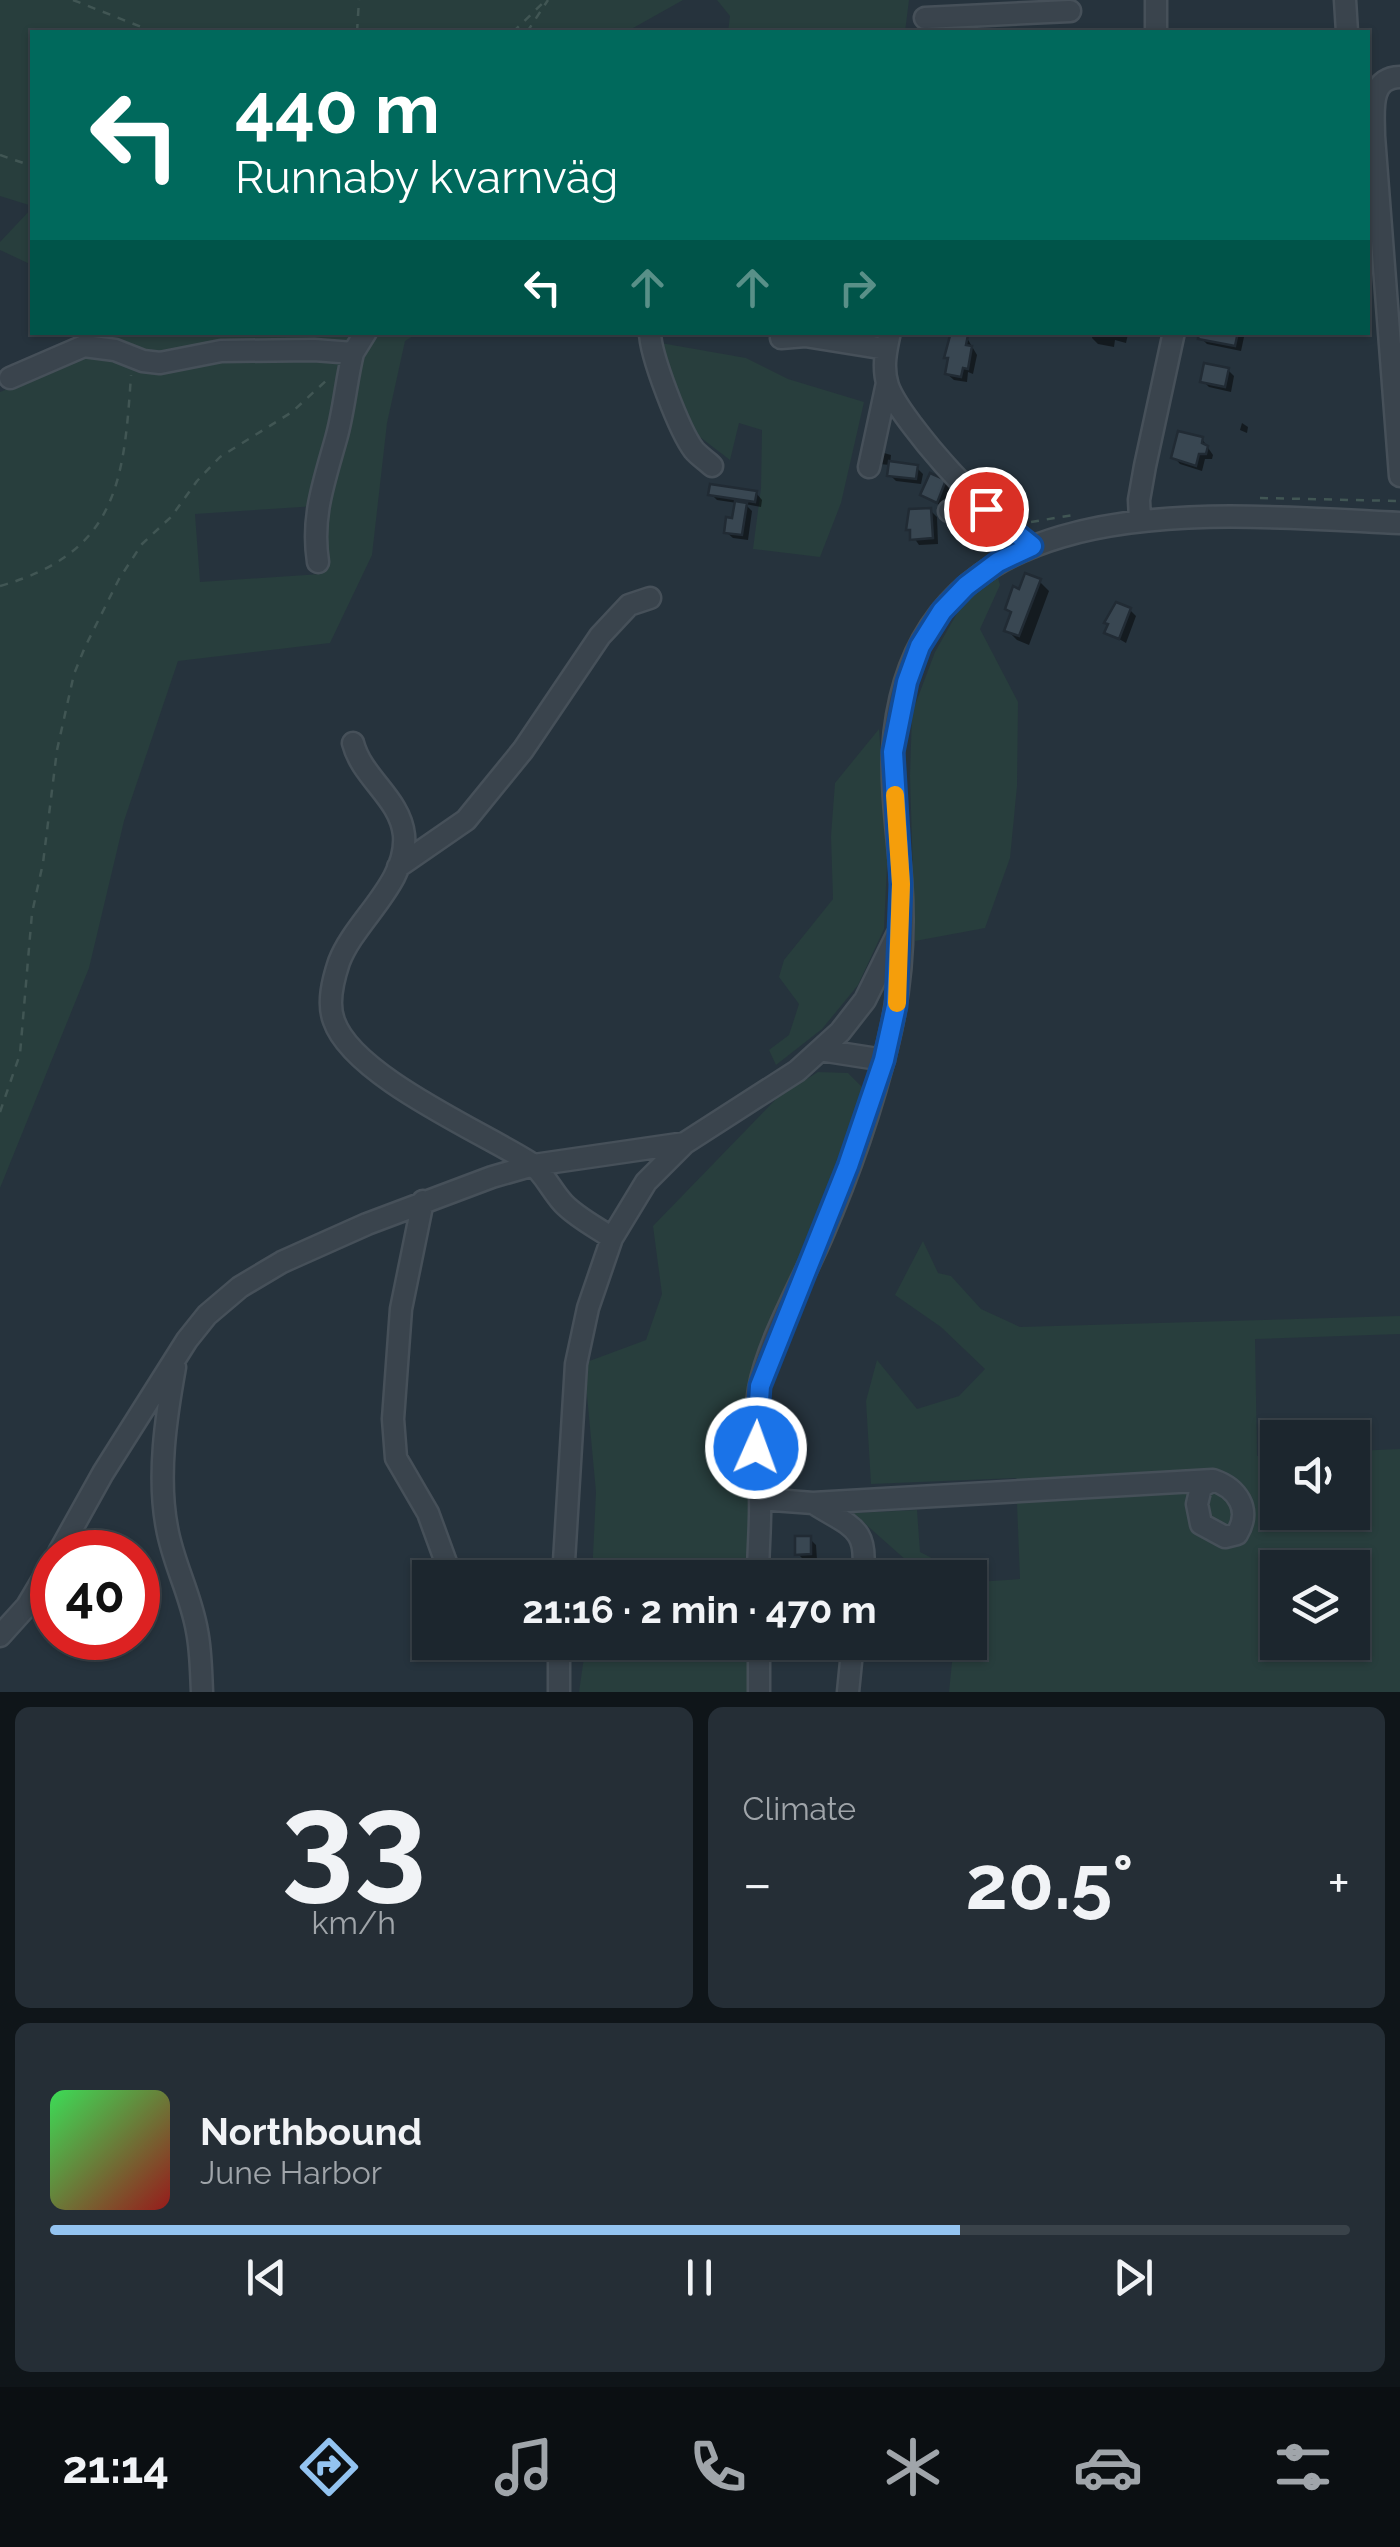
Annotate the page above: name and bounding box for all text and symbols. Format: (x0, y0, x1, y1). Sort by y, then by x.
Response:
text: 440 m (235, 67, 440, 149)
icon: left (70, 70, 200, 200)
text: Runnaby kvarnväg (235, 151, 618, 204)
icon: left (515, 260, 570, 315)
icon: ahead (620, 260, 675, 315)
icon: ahead (725, 260, 780, 315)
icon: right (830, 260, 885, 315)
pin (944, 467, 1029, 552)
icon: arrive (959, 482, 1014, 537)
position arrow (704, 1396, 808, 1500)
map controls (1260, 1420, 1370, 1660)
button: sound (1260, 1420, 1370, 1530)
speed limit sign: 40 (30, 1530, 160, 1660)
button: layers (1260, 1550, 1370, 1660)
text: 21:16 · 2 min · 470 m (522, 1587, 877, 1632)
text: 33 (281, 1763, 426, 1915)
text: Climate (743, 1790, 856, 1827)
text: 20.5° (966, 1838, 1134, 1927)
text: − (743, 1851, 772, 1916)
text: + (1327, 1851, 1350, 1916)
text: km/h (312, 1904, 396, 1941)
text: Northbound (200, 2109, 422, 2154)
text: June Harbor (200, 2154, 382, 2191)
icon: previous (239, 2250, 294, 2305)
icon: pause (672, 2250, 727, 2305)
icon: next (1106, 2250, 1161, 2305)
icon: directions (294, 2432, 364, 2502)
icon: music (489, 2432, 559, 2502)
icon: phone (683, 2432, 753, 2502)
icon: climate (878, 2432, 948, 2502)
icon: car (1073, 2432, 1143, 2502)
icon: filters (1268, 2432, 1338, 2502)
text: 21:14 (62, 2441, 169, 2494)

